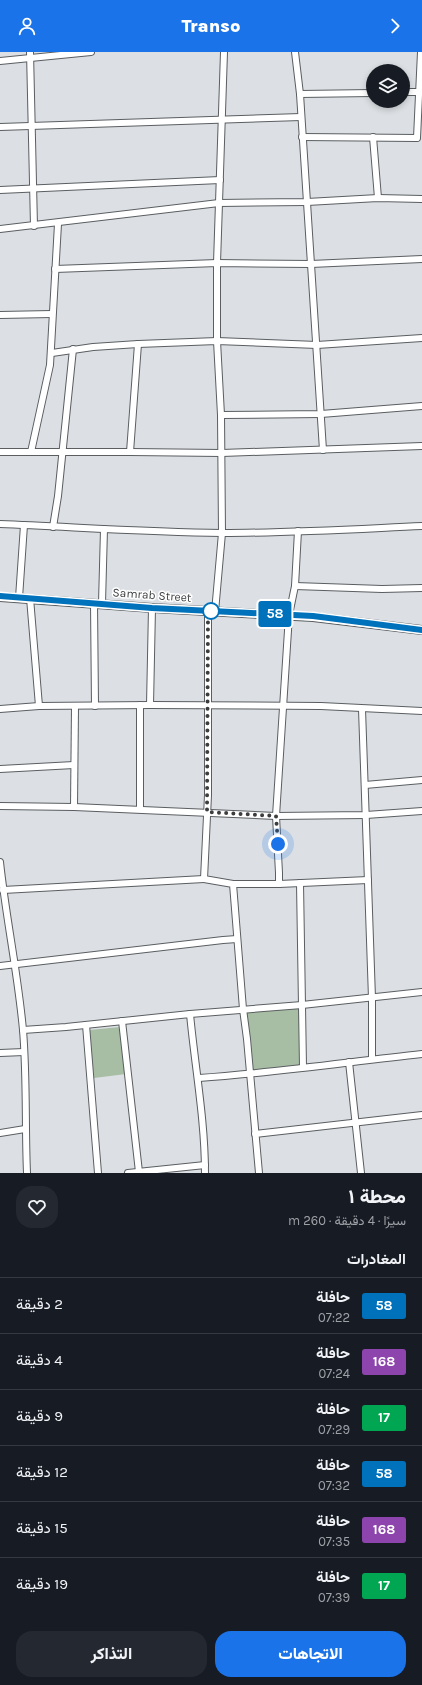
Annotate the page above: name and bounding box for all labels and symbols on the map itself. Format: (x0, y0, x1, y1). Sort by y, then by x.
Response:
street label: Samrab Street (112, 585, 192, 605)
line badge: 58 (257, 601, 293, 627)
unlabelled marker (202, 602, 220, 620)
your location (268, 834, 288, 854)

